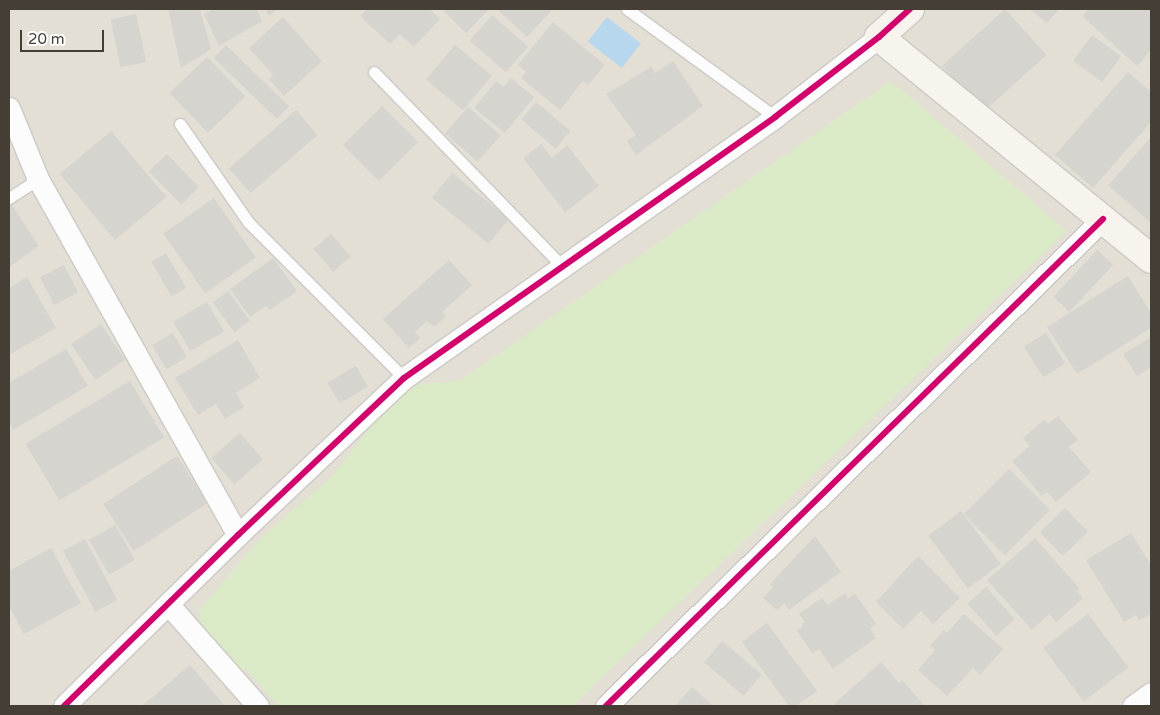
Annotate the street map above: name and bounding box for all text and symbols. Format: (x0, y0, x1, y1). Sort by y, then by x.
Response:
scale bar (22, 20, 106, 52)
text: 20 m (28, 30, 65, 48)

